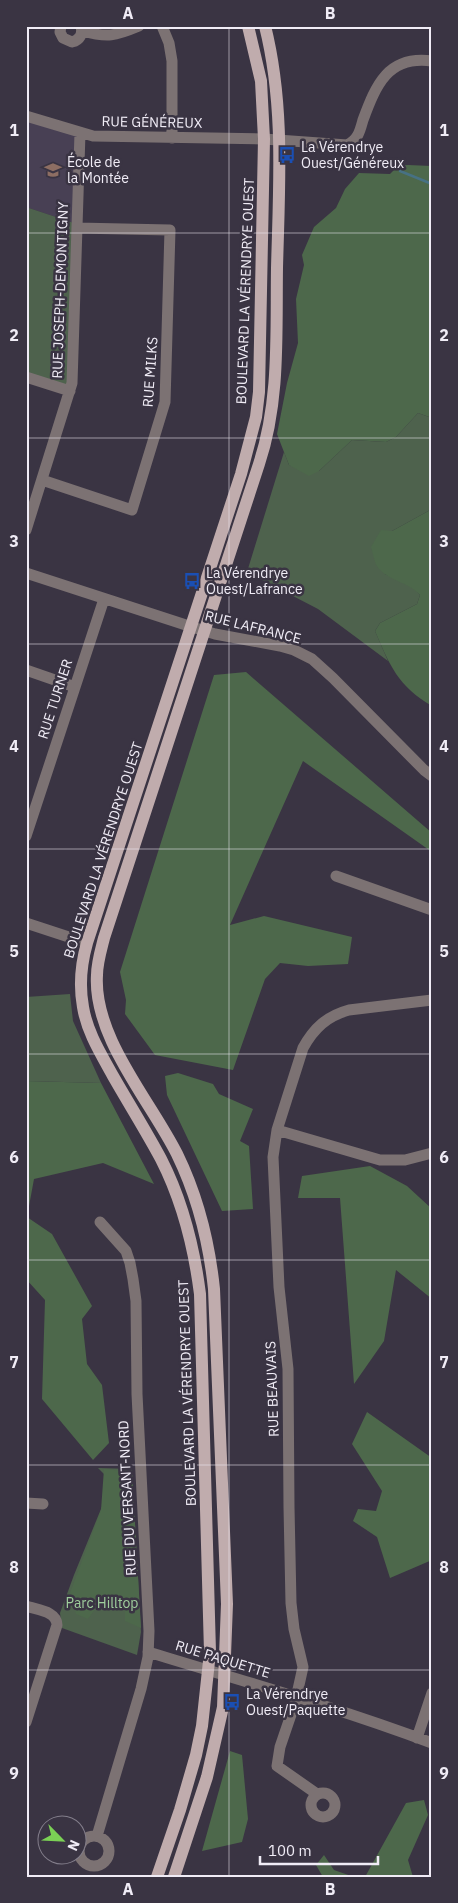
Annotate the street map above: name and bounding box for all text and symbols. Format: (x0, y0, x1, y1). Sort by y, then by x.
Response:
text: A (123, 3, 134, 23)
text: B (325, 3, 336, 23)
street label: RUE GÉNÉREUX (101, 111, 203, 132)
text: 1 (9, 120, 19, 140)
text: 1 (439, 120, 449, 140)
place label: La Vérendrye Ouest/Généreux (301, 138, 404, 172)
bus stop icon: La Vérendrye Ouest/Généreux (277, 145, 297, 165)
place label: École de la Montée (67, 152, 129, 187)
school or university icon: École de la Montée (43, 160, 63, 180)
street label: BOULEVARD LA VÉRENDRYE OUEST (231, 177, 258, 405)
street label: RUE JOSEPH-DEMONTIGNY (48, 200, 72, 379)
text: 2 (9, 325, 19, 345)
text: 2 (439, 325, 449, 345)
street label: RUE MILKS (139, 336, 161, 408)
text: 3 (9, 531, 19, 551)
text: 3 (439, 531, 449, 551)
place label: La Vérendrye Ouest/Lafrance (206, 564, 303, 598)
bus stop icon: La Vérendrye Ouest/Lafrance (182, 571, 202, 591)
street label: RUE LAFRANCE (203, 606, 303, 648)
street label: RUE TURNER (34, 657, 76, 741)
text: 4 (9, 736, 19, 756)
text: 4 (439, 736, 449, 756)
street label: BOULEVARD LA VÉRENDRYE OUEST (58, 739, 147, 961)
text: 5 (9, 941, 19, 961)
text: 5 (439, 941, 449, 961)
text: 6 (9, 1147, 19, 1167)
text: 6 (439, 1147, 449, 1167)
street label: BOULEVARD LA VÉRENDRYE OUEST (173, 1279, 200, 1507)
street label: RUE BEAUVAIS (261, 1341, 283, 1437)
text: 7 (9, 1352, 19, 1372)
text: 7 (439, 1352, 449, 1372)
street label: RUE DU VERSANT-NORD (114, 1420, 140, 1576)
text: 8 (9, 1557, 19, 1577)
text: 8 (439, 1557, 449, 1577)
park label: Parc Hilltop (66, 1594, 138, 1612)
street label: RUE PAQUETTE (173, 1636, 273, 1682)
place label: La Vérendrye Ouest/Paquette (246, 1685, 346, 1719)
bus stop icon: La Vérendrye Ouest/Paquette (222, 1692, 242, 1712)
text: 9 (9, 1763, 19, 1783)
text: 9 (439, 1763, 449, 1783)
north arrow (38, 1816, 88, 1866)
scale bar (260, 1833, 378, 1865)
text: N (64, 1837, 84, 1854)
text: 100 m (268, 1841, 312, 1860)
text: A (123, 1879, 134, 1899)
text: B (325, 1879, 336, 1899)

